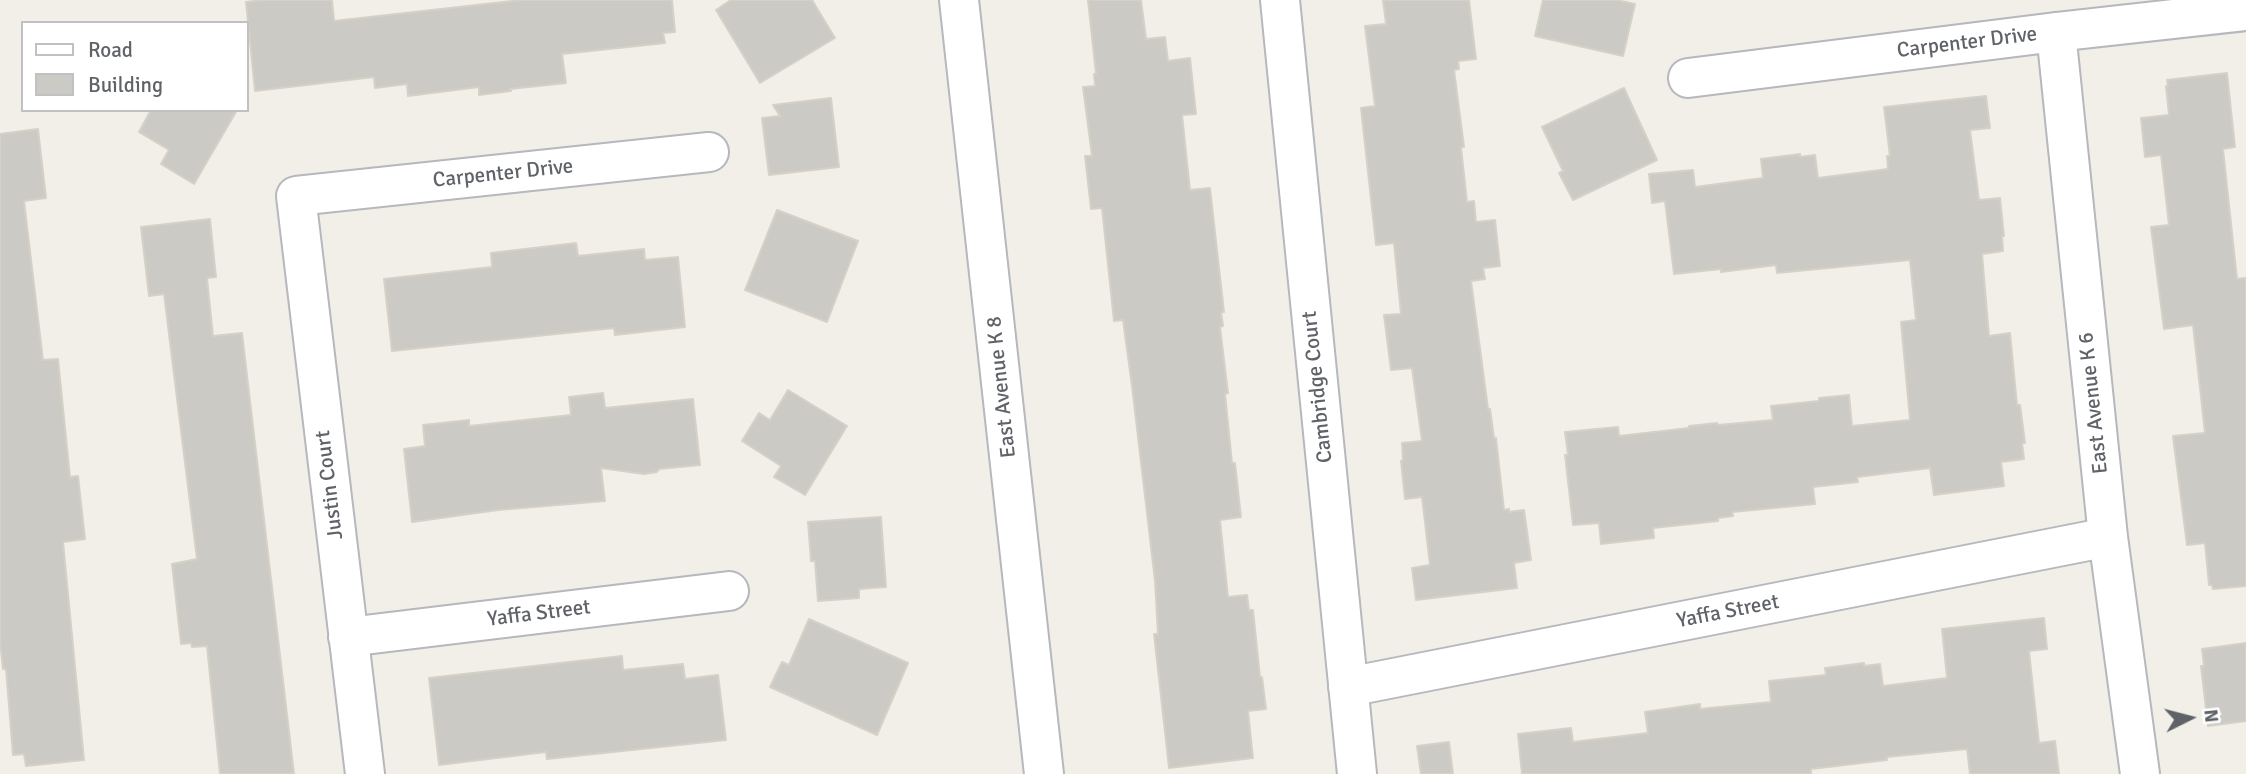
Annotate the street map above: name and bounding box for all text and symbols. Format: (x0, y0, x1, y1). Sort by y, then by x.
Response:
legend (21, 21, 248, 112)
street label: Carpenter Drive (1895, 22, 2039, 64)
text: Road (88, 37, 133, 63)
text: Building (88, 72, 163, 98)
street label: Carpenter Drive (432, 154, 574, 194)
street label: Cambridge Court (1297, 310, 1339, 464)
street label: East Avenue K 8 (982, 315, 1022, 459)
street label: East Avenue K 6 (2074, 331, 2114, 475)
street label: Justin Court (311, 429, 349, 541)
street label: Yaffa Street (1675, 590, 1781, 634)
street label: Yaffa Street (486, 595, 592, 633)
north arrow (2155, 683, 2225, 753)
text: N (2198, 708, 2224, 724)

